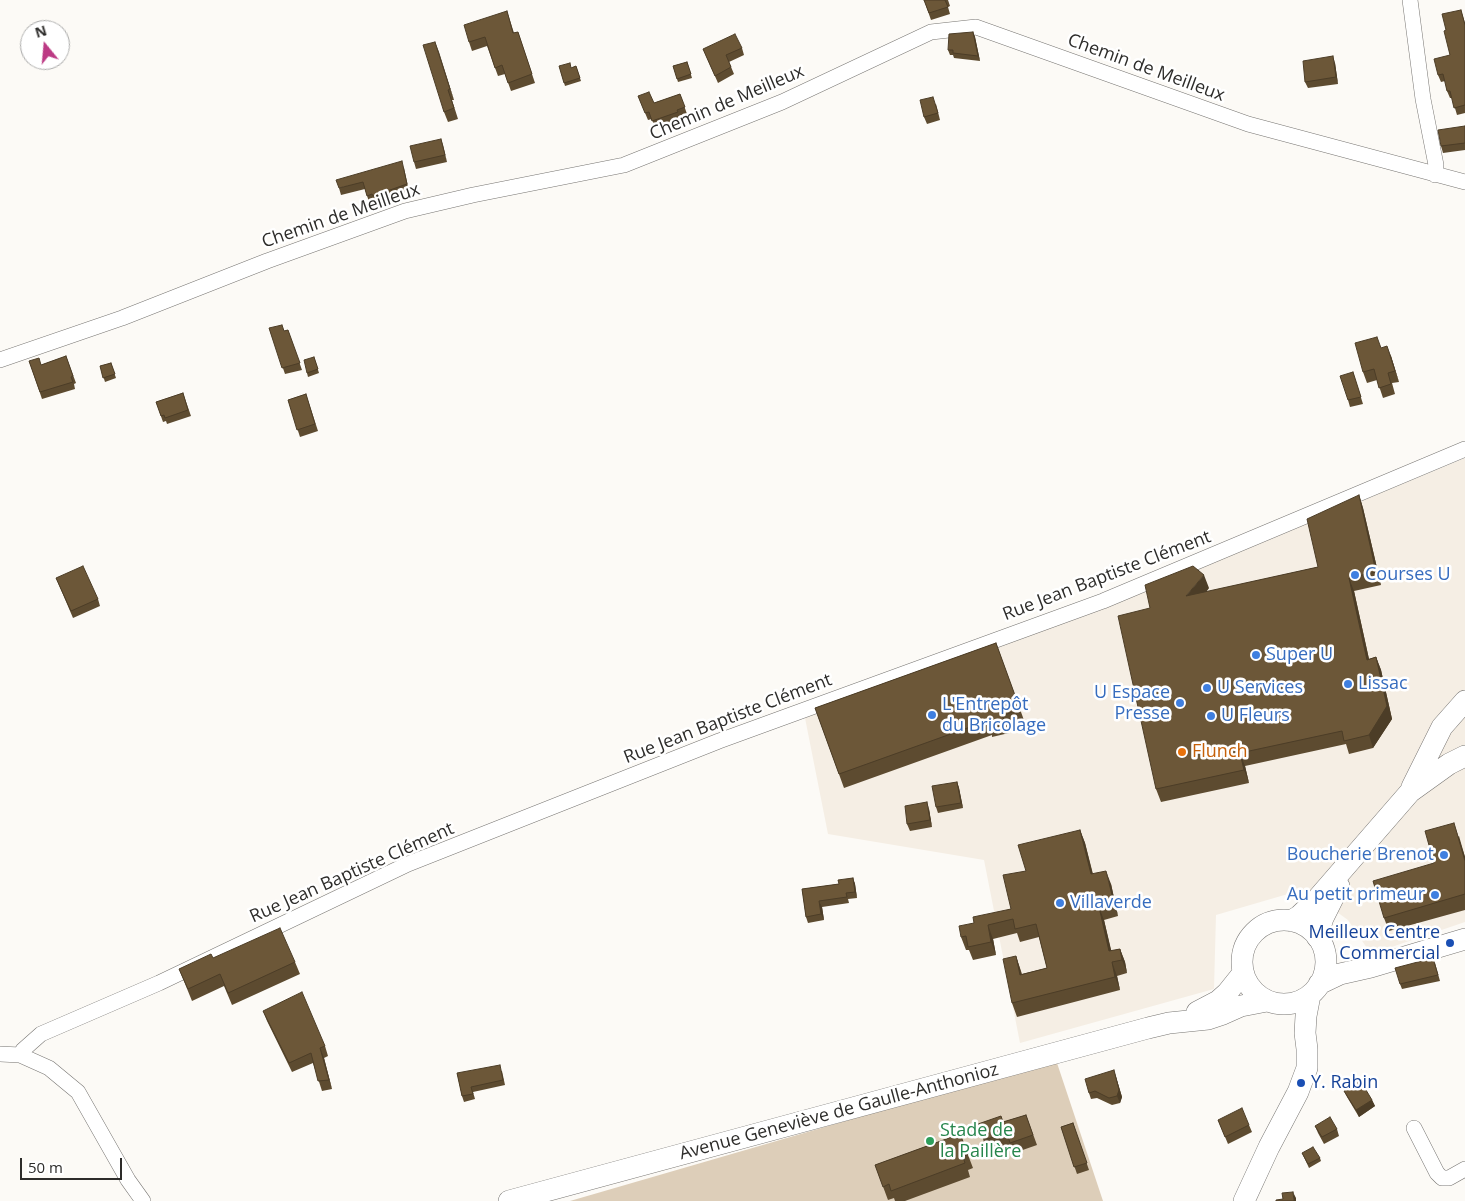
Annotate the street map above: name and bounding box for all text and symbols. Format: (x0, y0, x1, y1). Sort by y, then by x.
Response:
north arrow (20, 20, 70, 70)
text: N (33, 20, 49, 42)
street label: Chemin de Meilleux (1064, 30, 1228, 106)
street label: Chemin de Meilleux (647, 61, 807, 145)
street label: Chemin de Meilleux (259, 179, 423, 253)
street label: Rue Jean Baptiste Clément (1000, 526, 1214, 626)
place label: Courses U (1365, 564, 1451, 586)
marker: Courses U (1349, 569, 1361, 581)
place label: Super U (1266, 644, 1333, 666)
marker: Super U (1250, 649, 1262, 661)
street label: Rue Jean Baptiste Clément (621, 669, 835, 769)
place label: Lissac (1358, 673, 1408, 695)
place label: U Services (1217, 677, 1303, 699)
marker: Lissac (1342, 678, 1354, 690)
place label: U Espace Presse (1094, 682, 1170, 724)
marker: U Services (1201, 682, 1213, 694)
place label: L'Entrepôt du Bricolage (942, 694, 1046, 736)
marker: U Espace Presse (1174, 697, 1186, 709)
place label: U Fleurs (1221, 705, 1290, 727)
marker: L'Entrepôt du Bricolage (926, 709, 938, 721)
marker: U Fleurs (1205, 710, 1217, 722)
place label: Flunch (1192, 741, 1248, 763)
marker: Flunch (1176, 746, 1188, 758)
street label: Rue Jean Baptiste Clément (247, 818, 457, 928)
place label: Boucherie Brenot (1287, 844, 1434, 866)
marker: Boucherie Brenot (1438, 849, 1450, 861)
place label: Au petit primeur (1287, 884, 1425, 906)
marker: Au petit primeur (1429, 889, 1441, 901)
place label: Villaverde (1070, 892, 1152, 914)
marker: Villaverde (1054, 897, 1066, 909)
place label: Meilleux Centre Commercial (1308, 922, 1440, 964)
marker: Meilleux Centre Commercial (1444, 937, 1456, 949)
street label: Avenue Geneviève de Gaulle-Anthonioz (677, 1059, 1001, 1165)
place label: Y. Rabin (1311, 1072, 1378, 1094)
marker: Y. Rabin (1295, 1077, 1307, 1089)
place label: Stade de la Paillère (940, 1120, 1021, 1162)
marker: Stade de la Paillère (924, 1135, 936, 1147)
scale bar (22, 1148, 125, 1180)
text: 50 m (28, 1157, 63, 1177)

